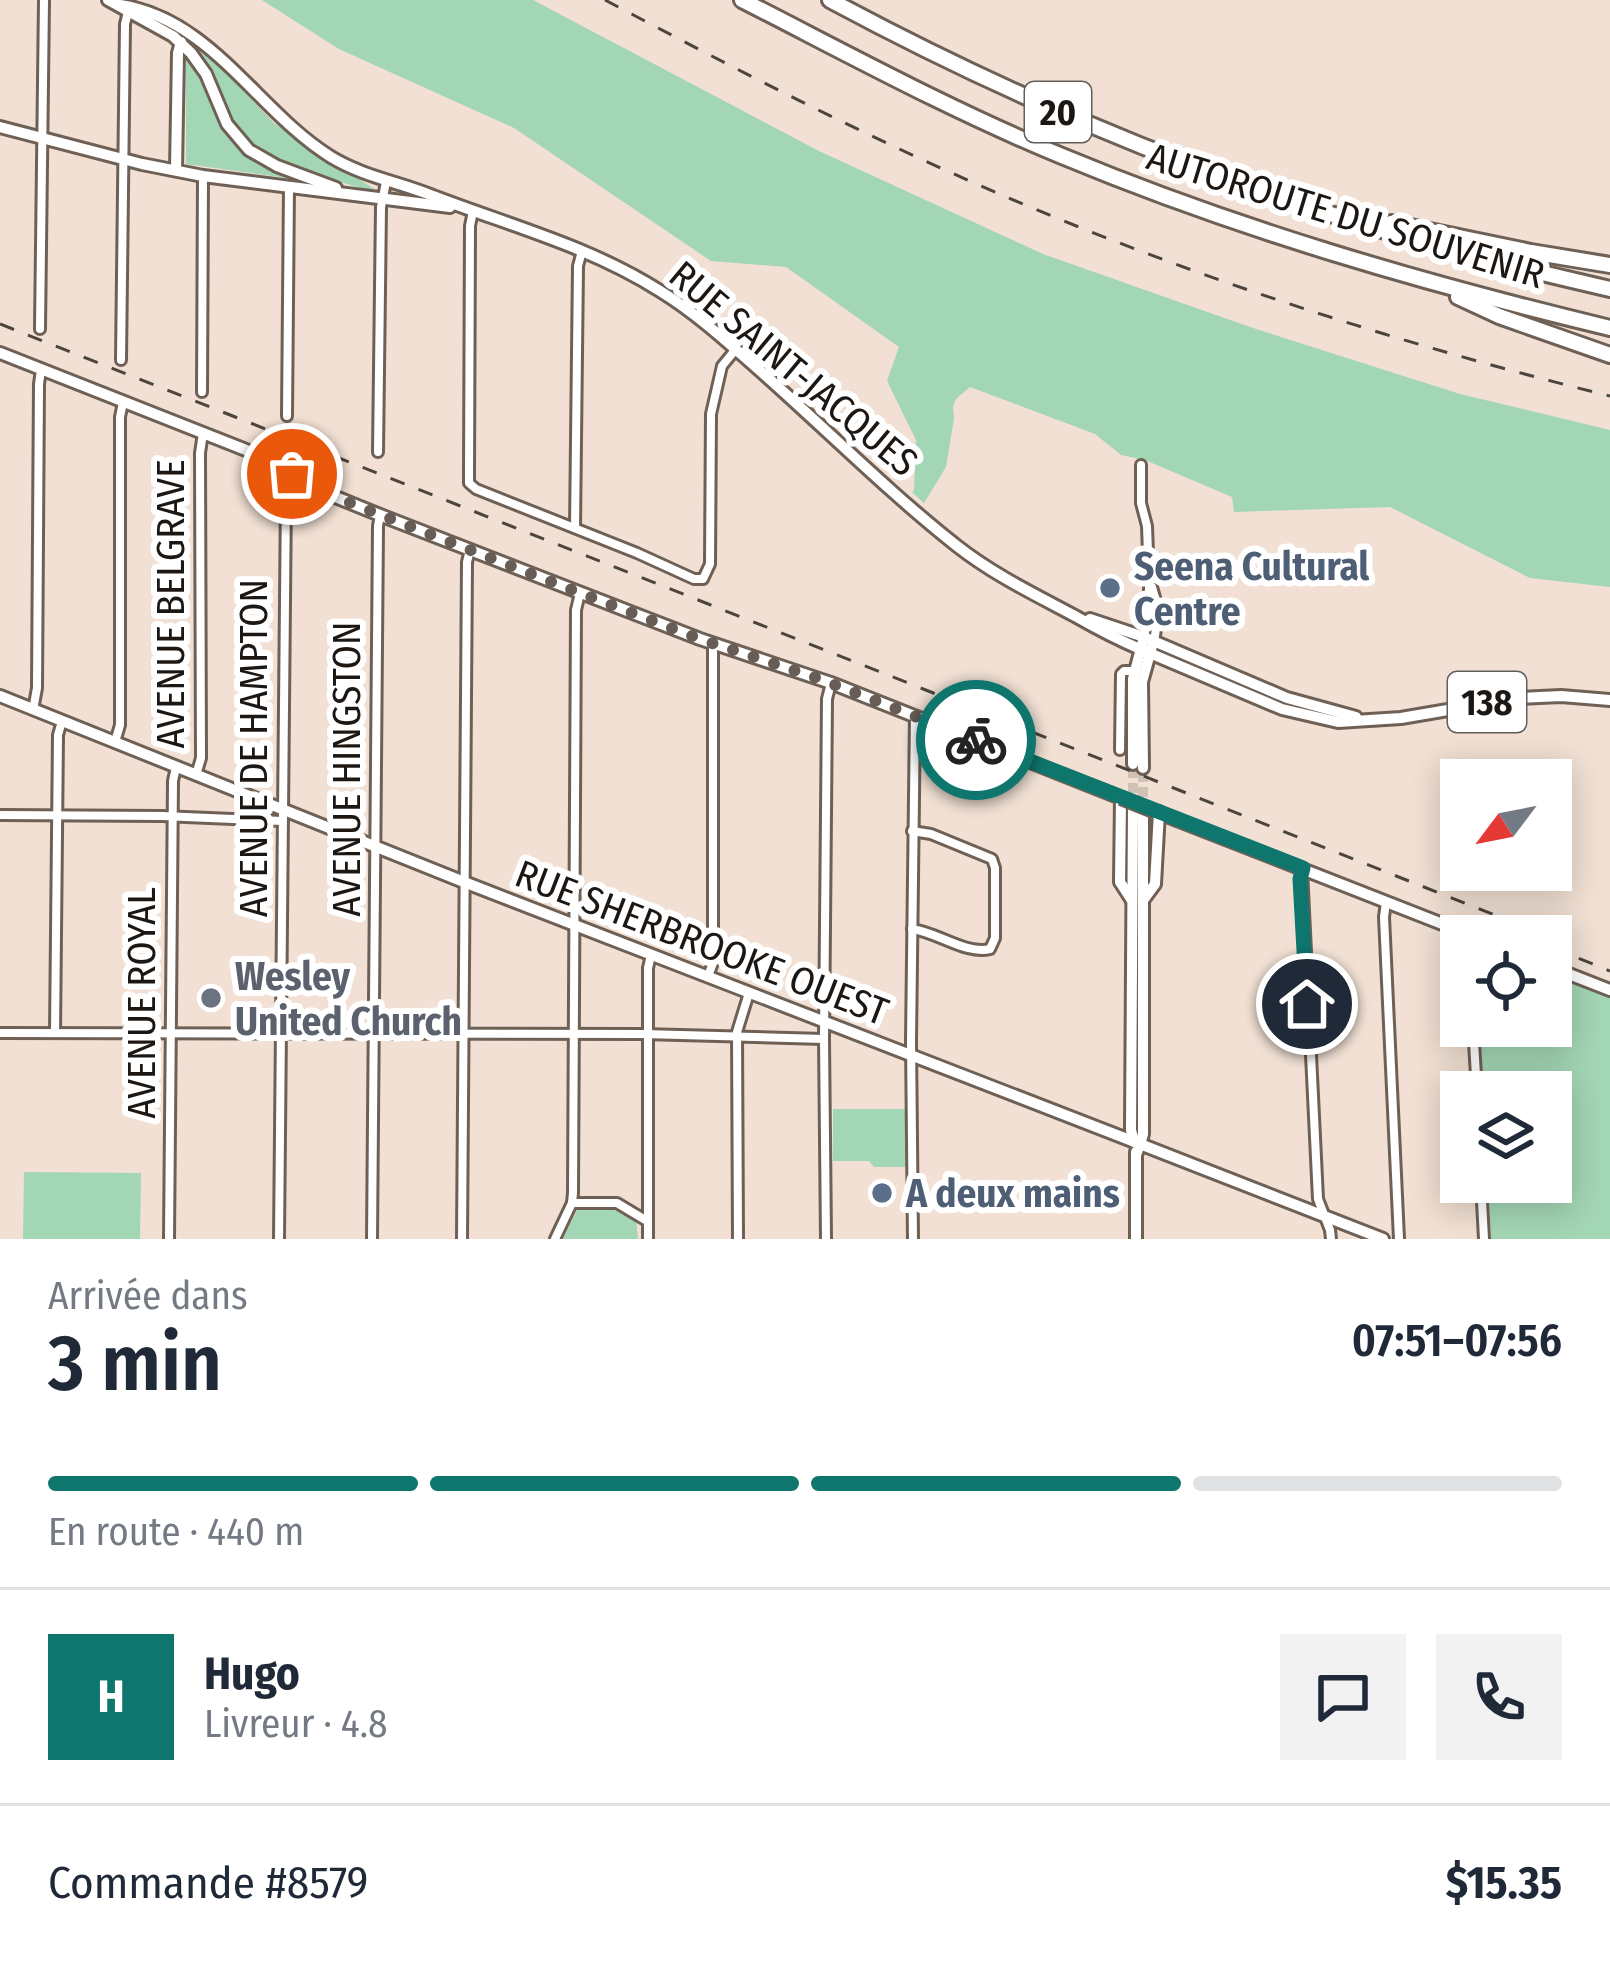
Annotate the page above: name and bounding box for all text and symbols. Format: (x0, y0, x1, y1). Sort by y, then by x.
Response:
road number: 20 (1025, 82, 1091, 142)
street label: AUTOROUTE DU SOUVENIR (1142, 134, 1550, 298)
street label: RUE SAINT-JACQUES (660, 252, 927, 486)
pin (241, 423, 343, 525)
icon: bag (259, 441, 325, 507)
street label: AVENUE BELGRAVE (148, 459, 194, 749)
place label: Seena Cultural Centre (1134, 544, 1370, 635)
marker: Seena Cultural Centre (1097, 575, 1123, 601)
street label: AVENUE DE HAMPTON (231, 579, 277, 917)
street label: AVENUE HINGSTON (324, 621, 370, 917)
road number: 138 (1448, 672, 1526, 732)
courier (916, 680, 1036, 800)
icon: bike (943, 707, 1009, 773)
north arrow (1440, 759, 1572, 891)
map controls (1440, 759, 1572, 1203)
street label: RUE SHERBROOKE OUEST (509, 851, 894, 1035)
street label: AVENUE ROYAL (119, 887, 165, 1119)
button: locate (1440, 915, 1572, 1047)
pin (1256, 953, 1358, 1055)
place label: Wesley United Church (235, 954, 462, 1045)
icon: home (1274, 971, 1340, 1037)
marker: Wesley United Church (198, 985, 224, 1011)
button: layers (1440, 1071, 1572, 1203)
place label: A deux mains (905, 1171, 1120, 1217)
marker: A deux mains (869, 1180, 895, 1206)
text: Arrivée dans (48, 1273, 248, 1319)
text: 07:51–07:56 (1352, 1314, 1562, 1368)
text: 3 min (48, 1317, 222, 1411)
text: En route · 440 m (48, 1509, 304, 1555)
button: chat (1280, 1634, 1406, 1760)
button: phone (1436, 1634, 1562, 1760)
text: Hugo (204, 1647, 300, 1701)
text: H (97, 1670, 125, 1724)
text: Livreur · 4.8 (204, 1701, 388, 1747)
text: Commande #8579 (48, 1856, 368, 1910)
text: $15.35 (1446, 1856, 1562, 1910)

